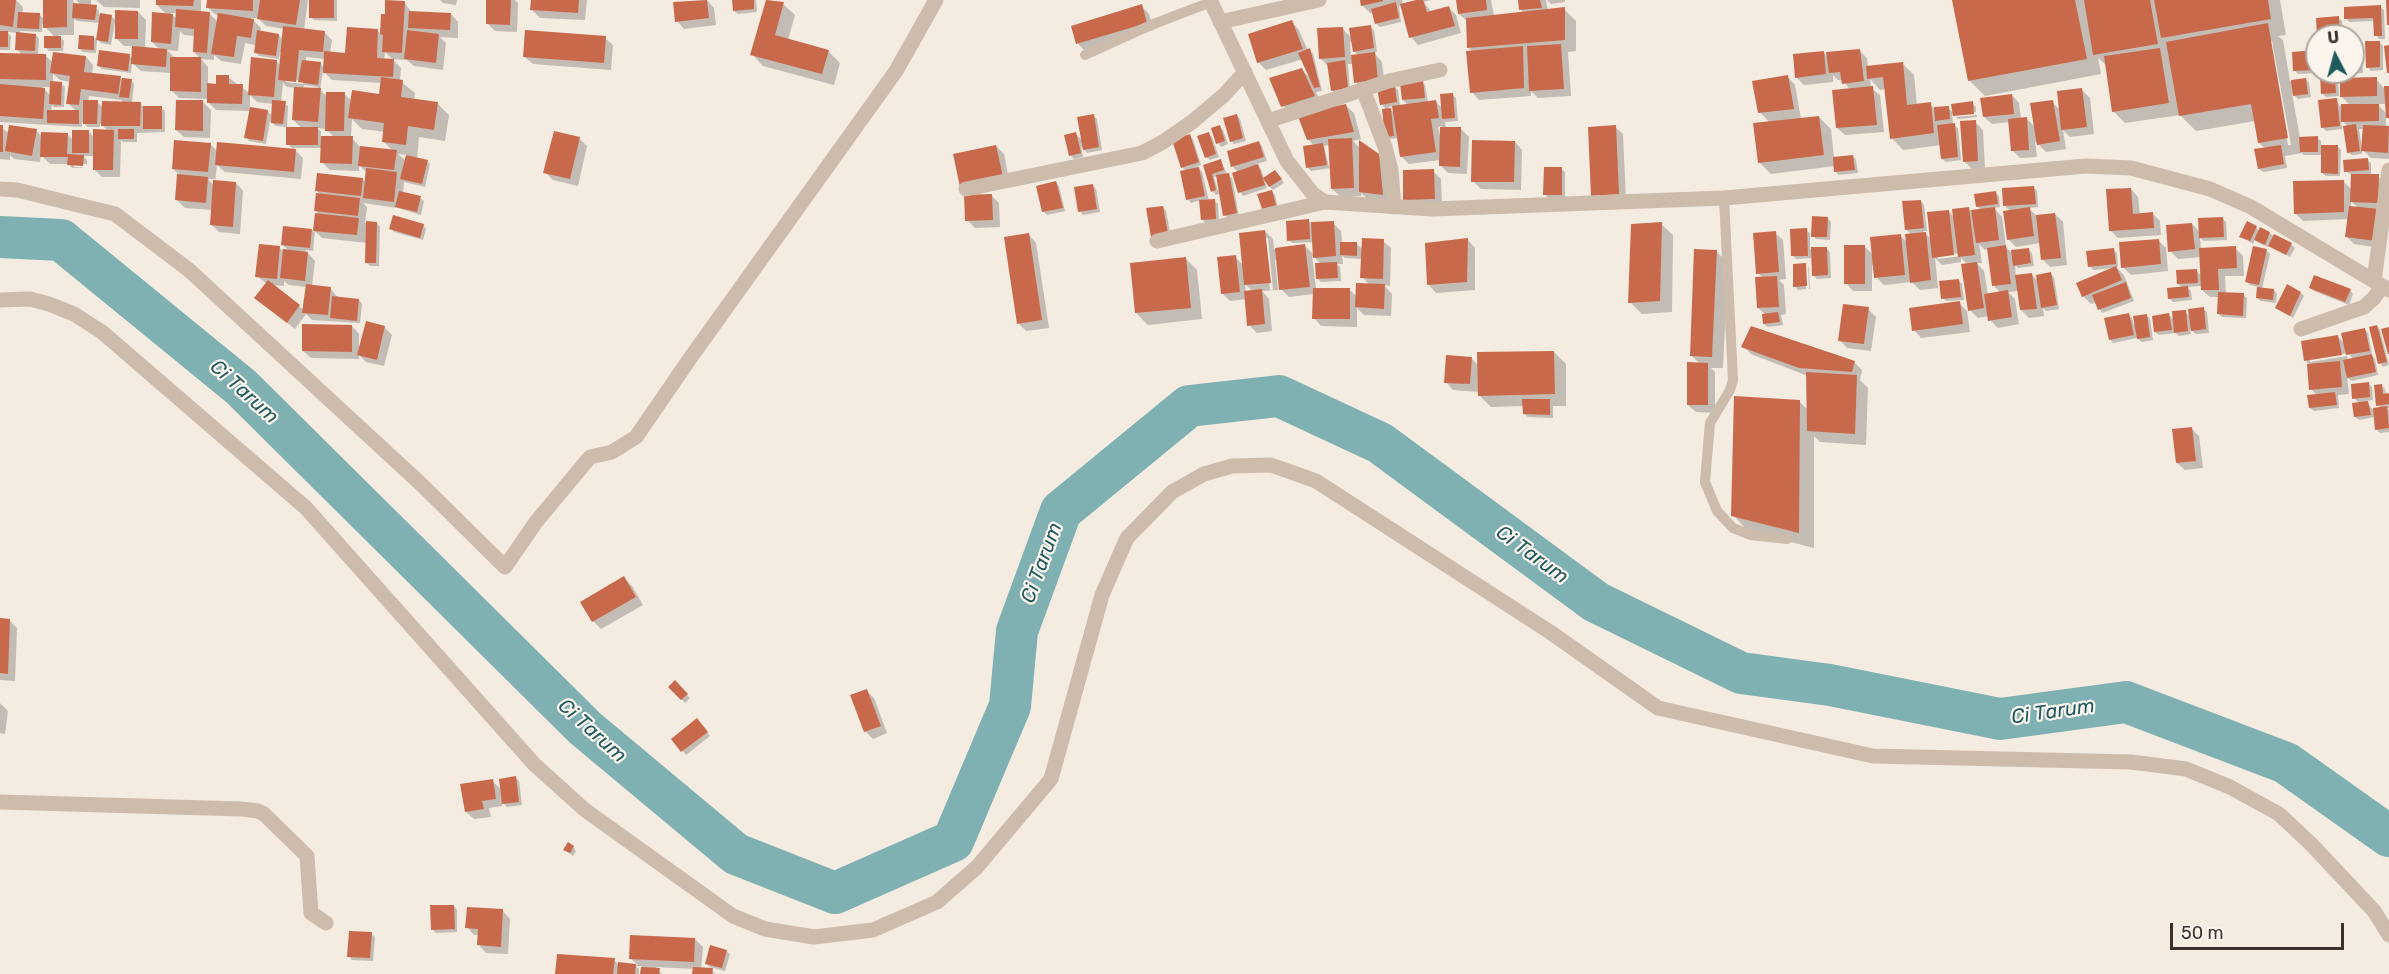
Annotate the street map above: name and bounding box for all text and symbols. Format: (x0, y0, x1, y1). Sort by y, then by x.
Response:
north arrow (2305, 24, 2365, 84)
text: U (2327, 28, 2340, 48)
water label: Ci Tarum (205, 355, 283, 429)
water label: Ci Tarum (1016, 520, 1068, 606)
water label: Ci Tarum (1491, 521, 1573, 589)
water label: Ci Tarum (553, 694, 631, 768)
water label: Ci Tarum (2010, 694, 2096, 730)
scale bar (2173, 911, 2347, 949)
text: 50 m (2181, 922, 2224, 944)

